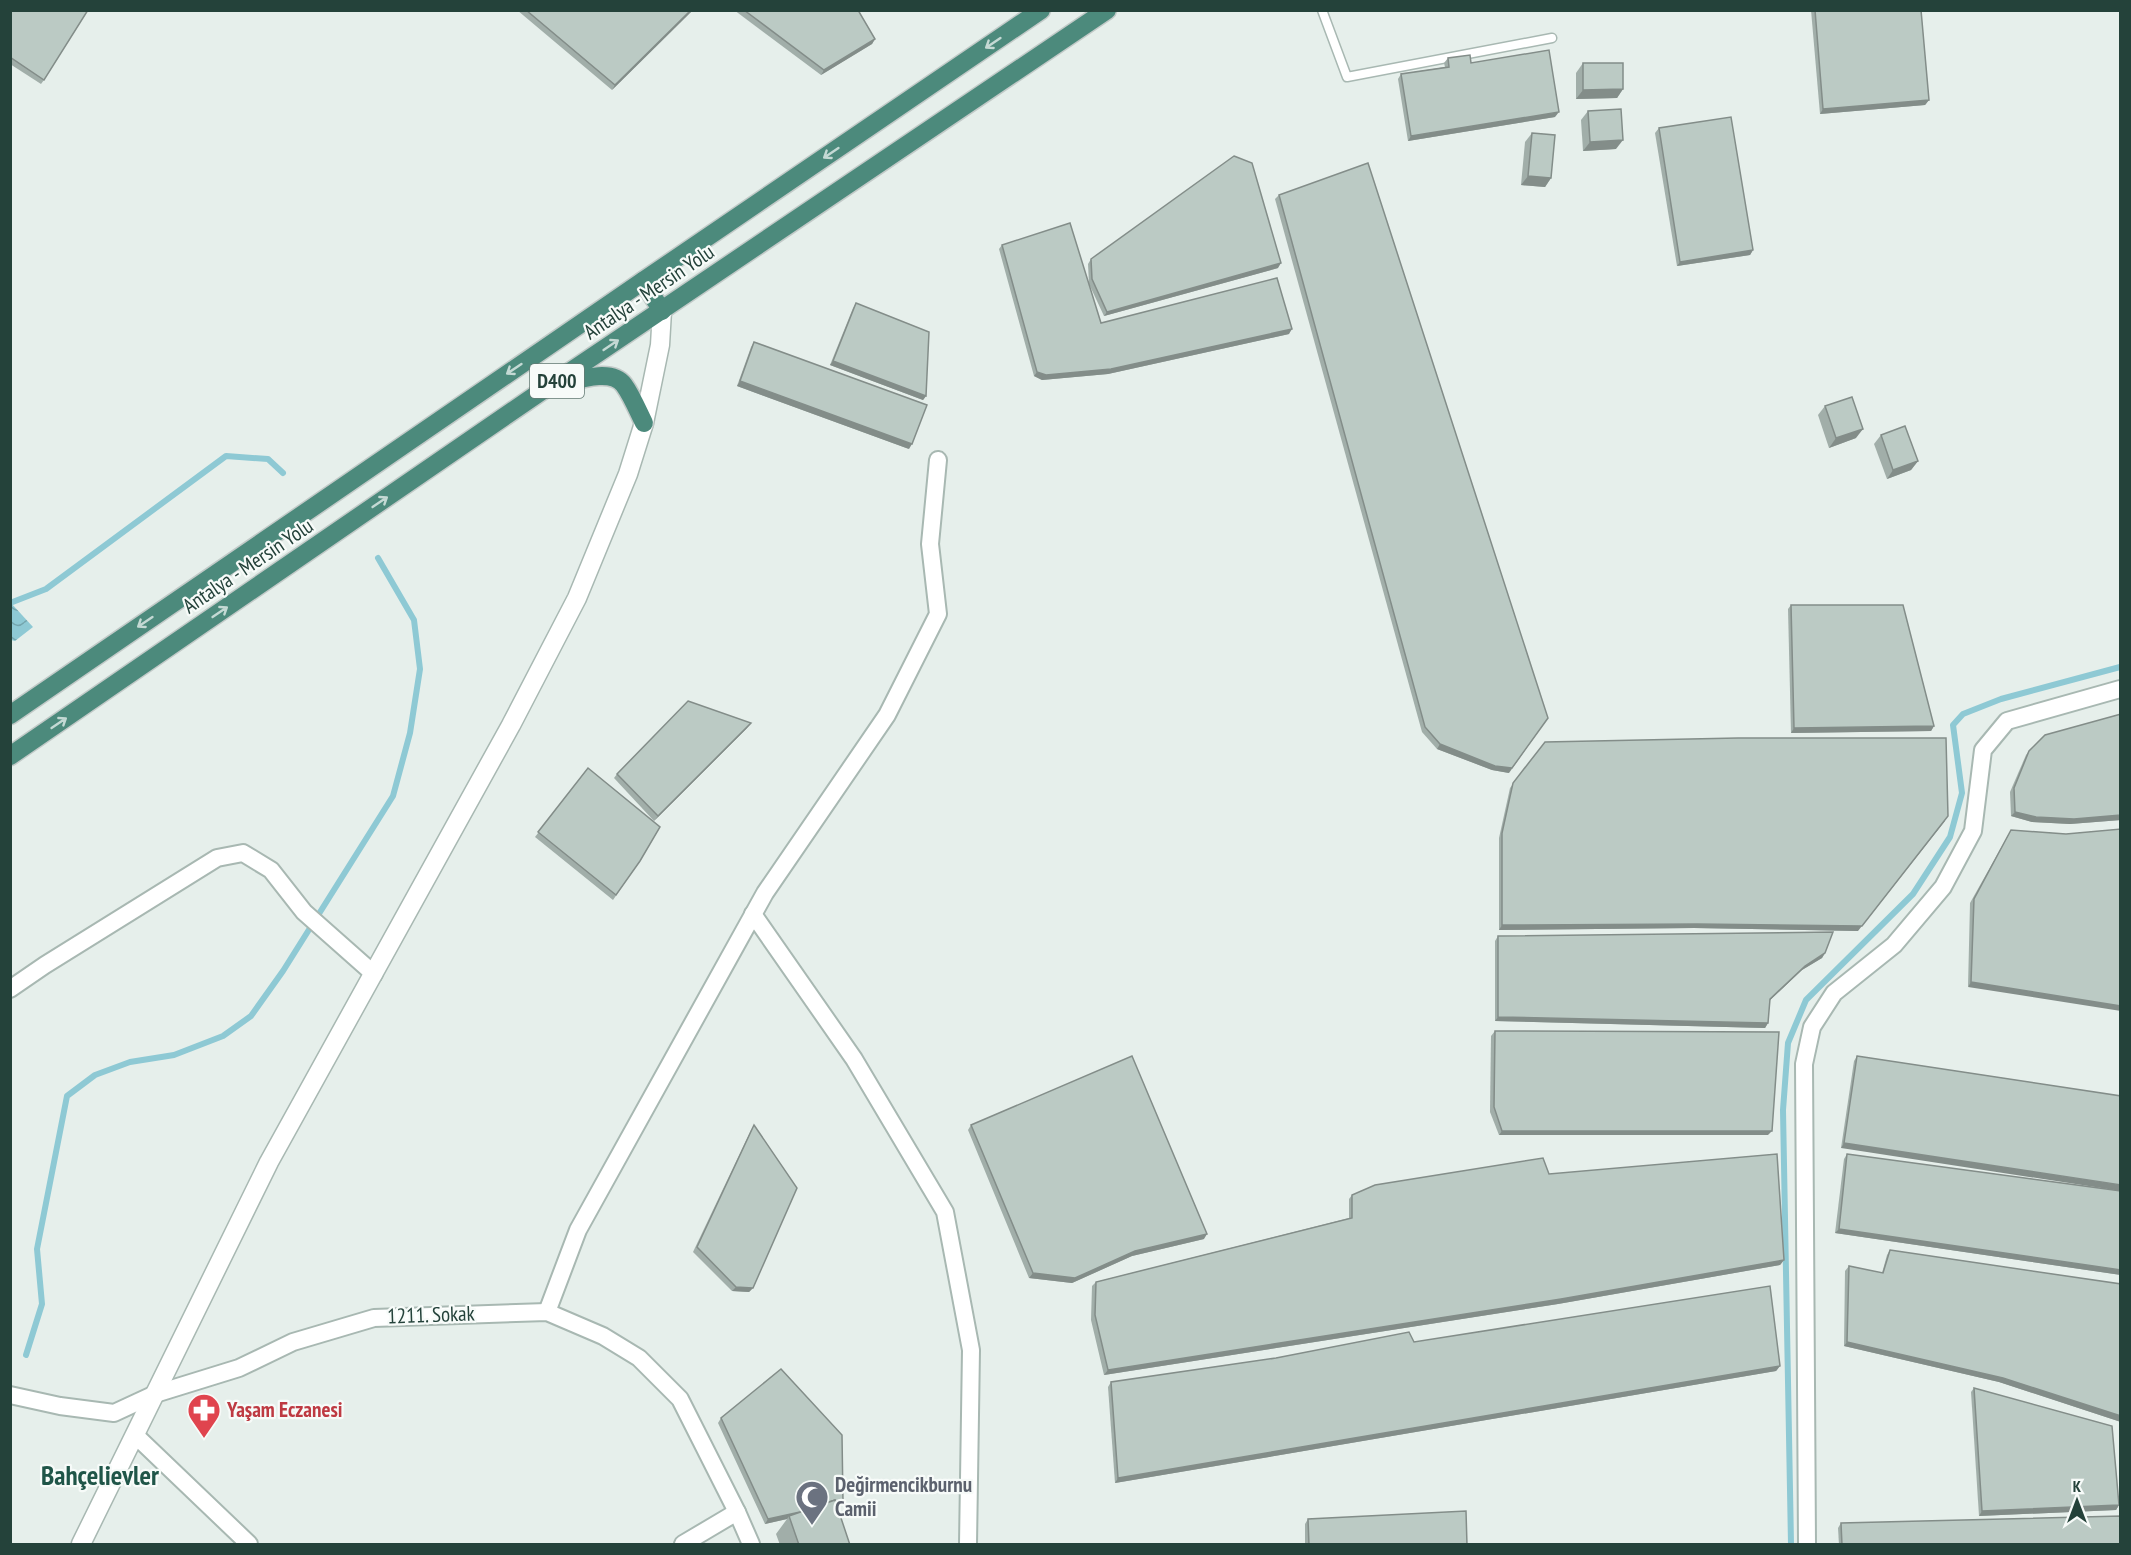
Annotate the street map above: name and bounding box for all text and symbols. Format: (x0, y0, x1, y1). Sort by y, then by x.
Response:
one-way arrow (985, 37, 1001, 49)
one-way arrow (824, 147, 840, 159)
street label: Antalya - Mersin Yolu (578, 238, 719, 345)
one-way arrow (602, 339, 619, 351)
one-way arrow (506, 363, 523, 375)
road number: D400 (530, 364, 584, 398)
one-way arrow (372, 496, 388, 508)
street label: Antalya - Mersin Yolu (177, 512, 318, 619)
one-way arrow (211, 606, 228, 619)
one-way arrow (138, 616, 154, 628)
one-way arrow (50, 717, 66, 729)
street label: 1211. Sokak (387, 1299, 475, 1330)
pharmacy icon: Yaşam Eczanesi (186, 1392, 222, 1439)
place label: Yaşam Eczanesi (226, 1396, 343, 1423)
district label: Bahçelievler (41, 1458, 159, 1492)
place label: Değirmencikburnu Camii (835, 1471, 972, 1522)
north arrow (2047, 1471, 2107, 1531)
text: K (2073, 1476, 2082, 1496)
mosque icon: Değirmencikburnu Camii (794, 1479, 830, 1526)

